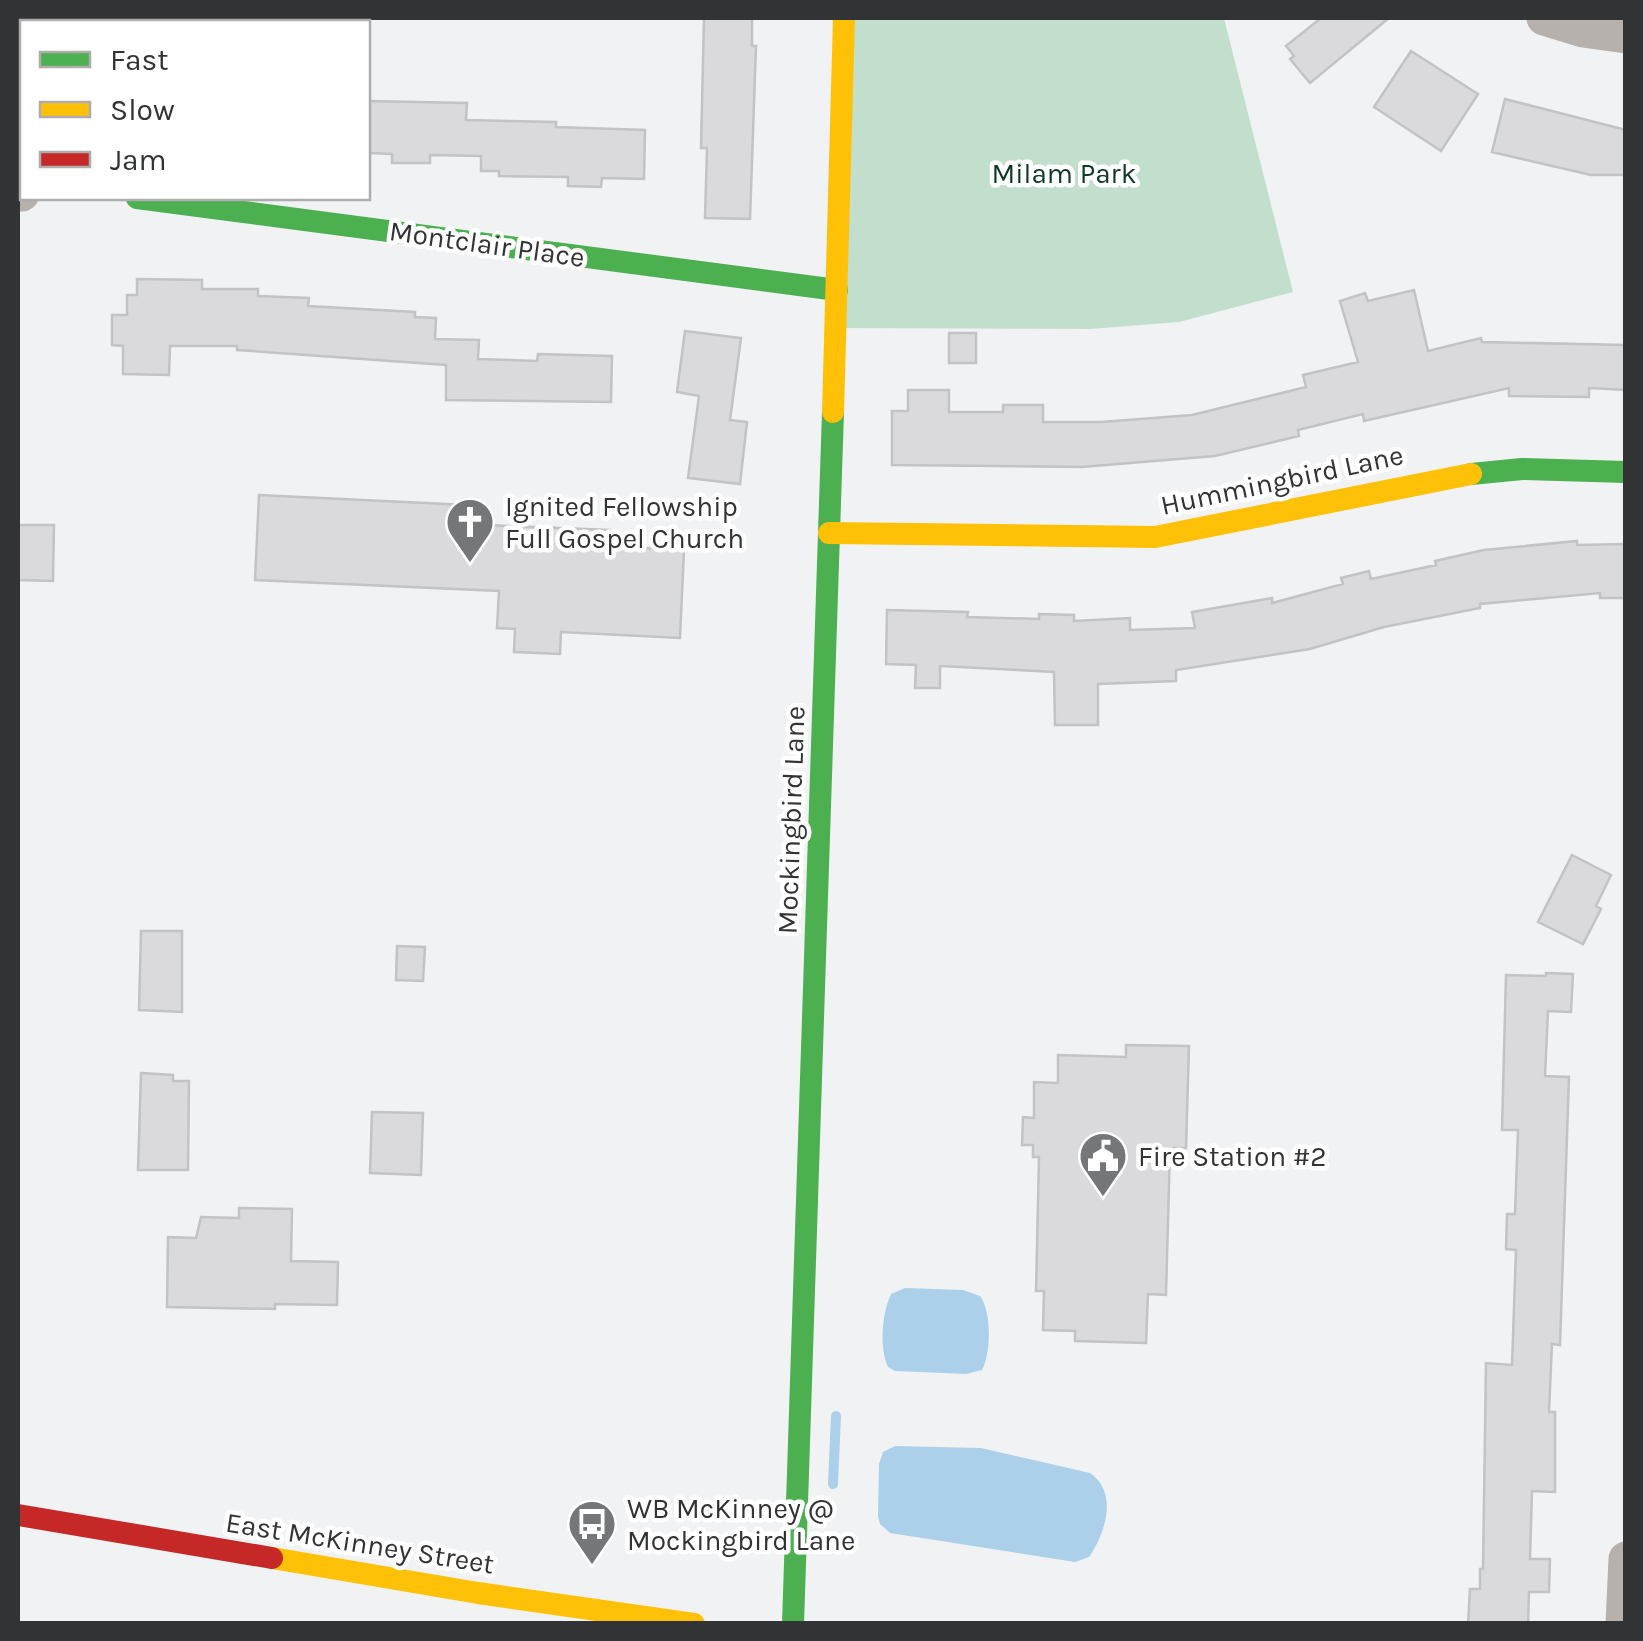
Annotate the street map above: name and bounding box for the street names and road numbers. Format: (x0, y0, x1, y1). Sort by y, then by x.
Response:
street label: Montclair Place (387, 214, 587, 274)
street label: Hummingbird Lane (1158, 438, 1406, 522)
street label: Mockingbird Lane (771, 705, 811, 935)
street label: East McKinney Street (223, 1505, 497, 1581)

